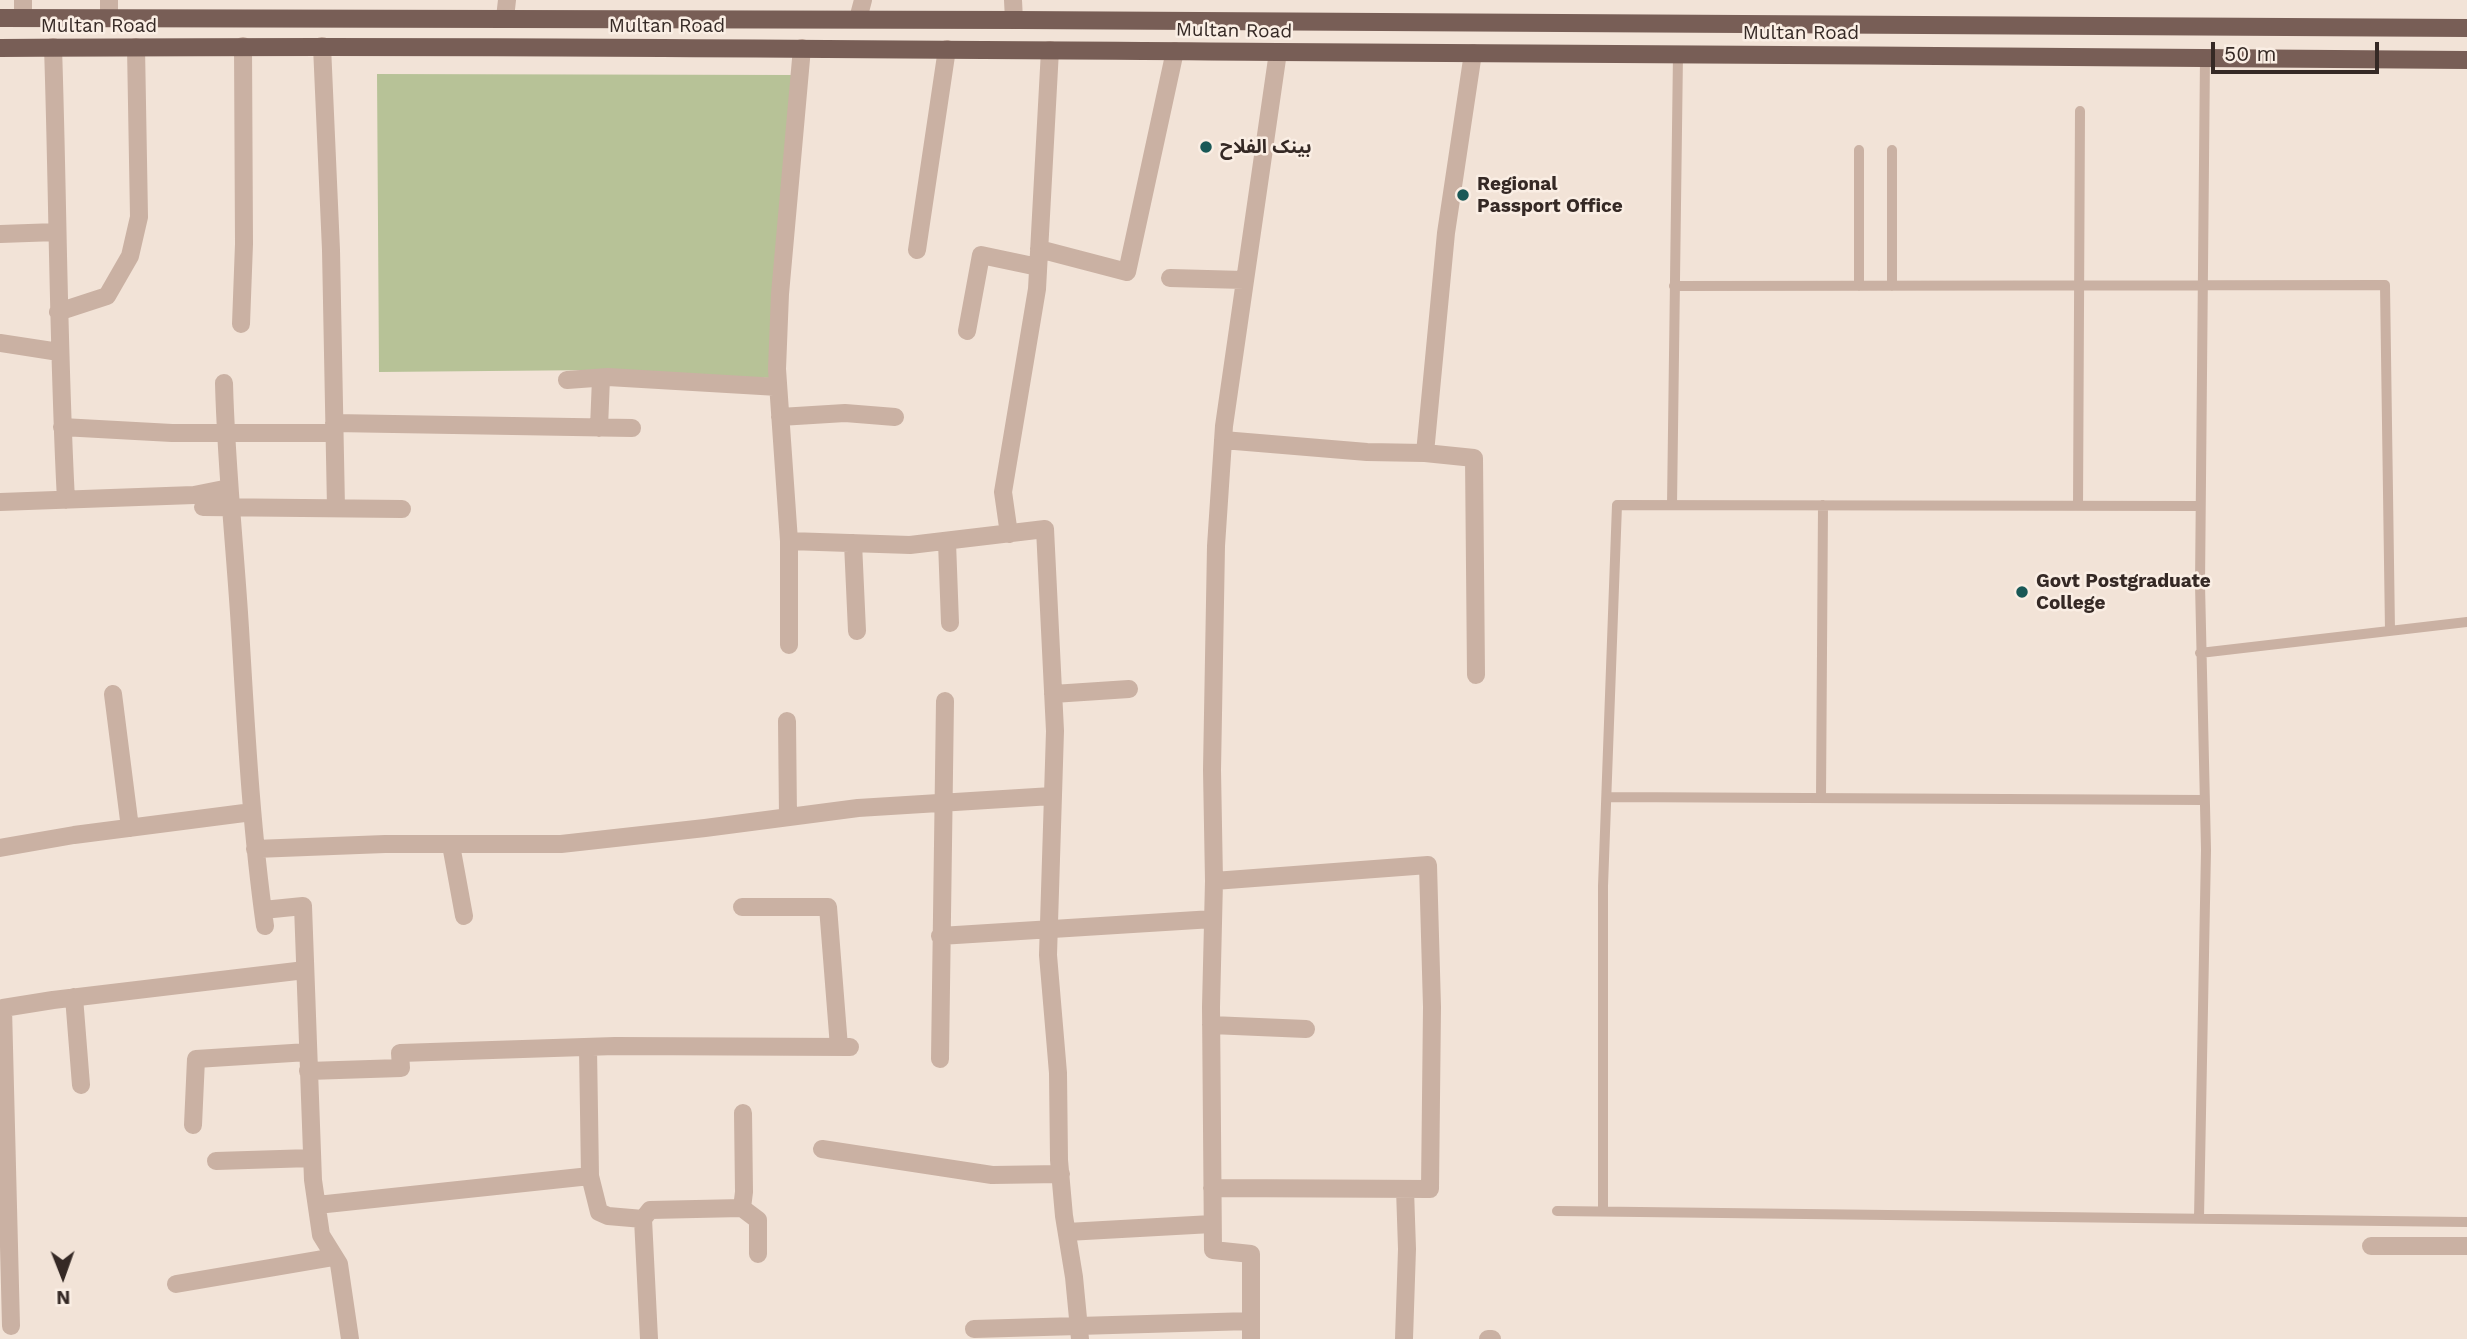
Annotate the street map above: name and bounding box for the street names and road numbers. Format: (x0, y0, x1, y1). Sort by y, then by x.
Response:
street label: Multan Road (41, 15, 157, 37)
street label: Multan Road (609, 15, 725, 37)
street label: Multan Road (1176, 19, 1292, 43)
street label: Multan Road (1743, 22, 1859, 44)

